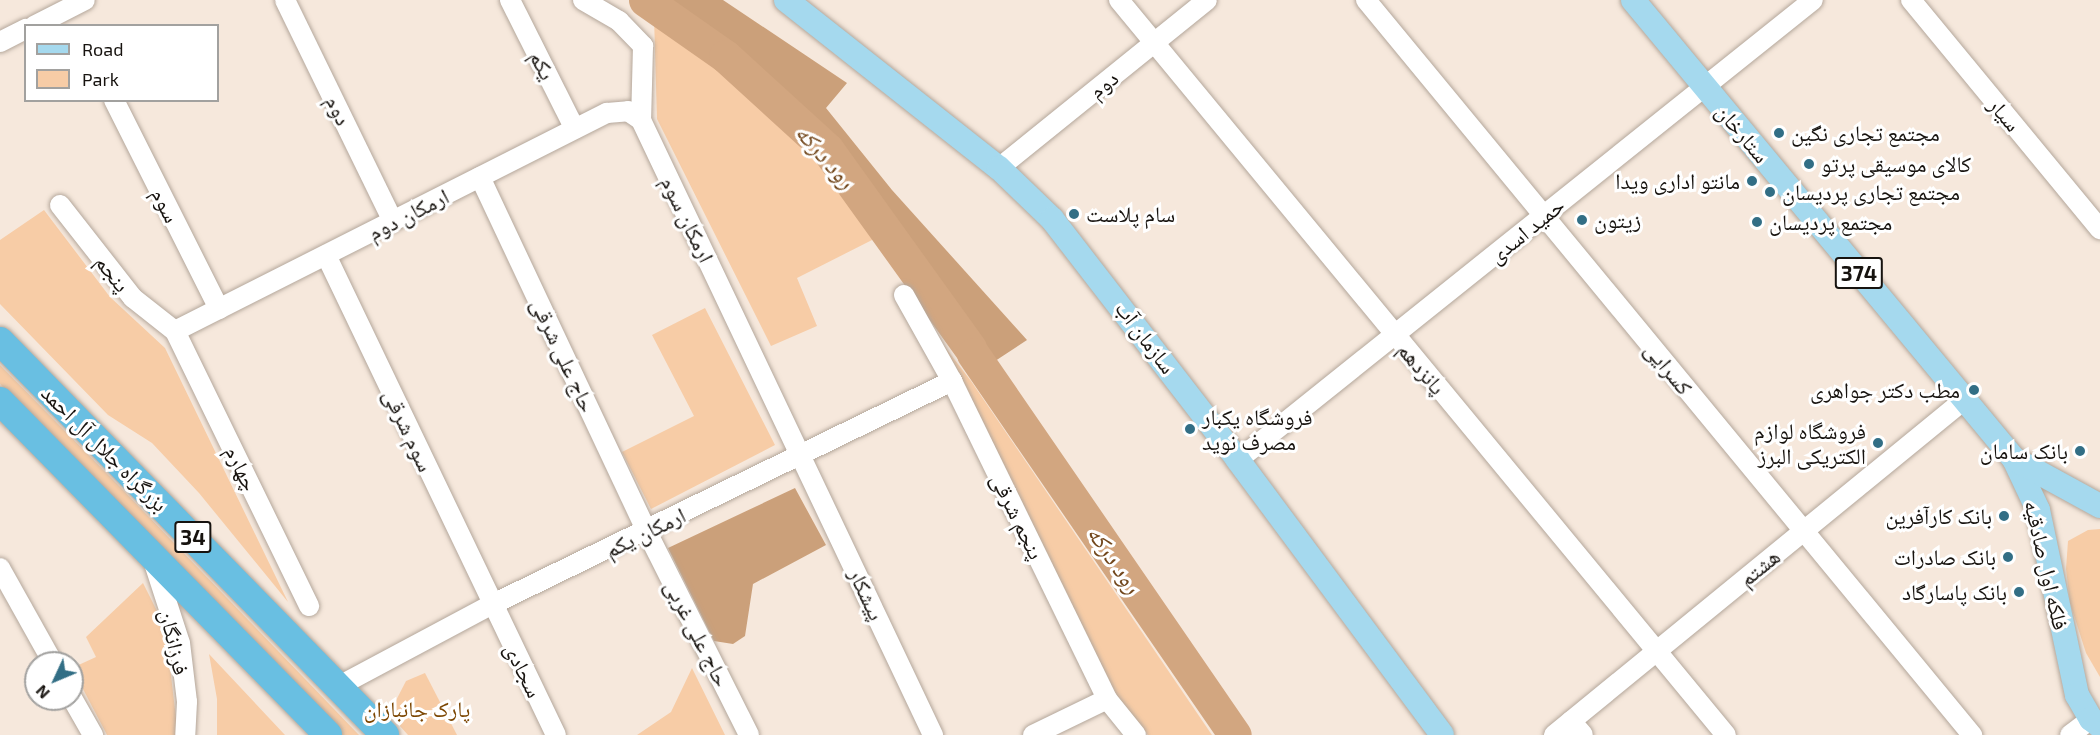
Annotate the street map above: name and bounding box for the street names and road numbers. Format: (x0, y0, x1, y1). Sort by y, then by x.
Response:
street label: یکم (525, 46, 561, 84)
street label: دوم (1083, 64, 1123, 104)
street label: دوم (321, 91, 357, 129)
street label: سیار (1983, 92, 2027, 136)
street label: ستارخان (1711, 98, 1775, 168)
street label: ارمکان سوم (656, 172, 720, 266)
street label: ارمکان دوم (363, 182, 453, 246)
street label: سوم (146, 183, 186, 227)
street label: حمید اسدی (1483, 191, 1569, 269)
street label: پنجم (90, 249, 136, 297)
road number: 374 (1834, 255, 1884, 291)
street label: حاج علی شرقی (526, 294, 602, 416)
street label: سازمان آب (1110, 295, 1182, 379)
street label: کسرایی (1640, 336, 1698, 400)
street label: پانزدهم (1393, 337, 1451, 399)
street label: بزرگراه جلال آل احمد (36, 379, 174, 517)
street label: سوم شرقی (378, 384, 440, 476)
street label: چهارم (220, 441, 264, 495)
street label: پنجم شرقی (986, 468, 1050, 564)
street label: فلکه اول صادقیه (2019, 498, 2075, 632)
street label: ارمکان یکم (600, 501, 690, 563)
road number: 34 (174, 519, 212, 555)
street label: هشتم (1733, 542, 1785, 592)
street label: پیشکار (844, 564, 890, 624)
street label: حاج علی غربی (660, 575, 736, 691)
street label: فرزانگان (155, 607, 195, 677)
street label: سجادی (500, 638, 548, 702)

